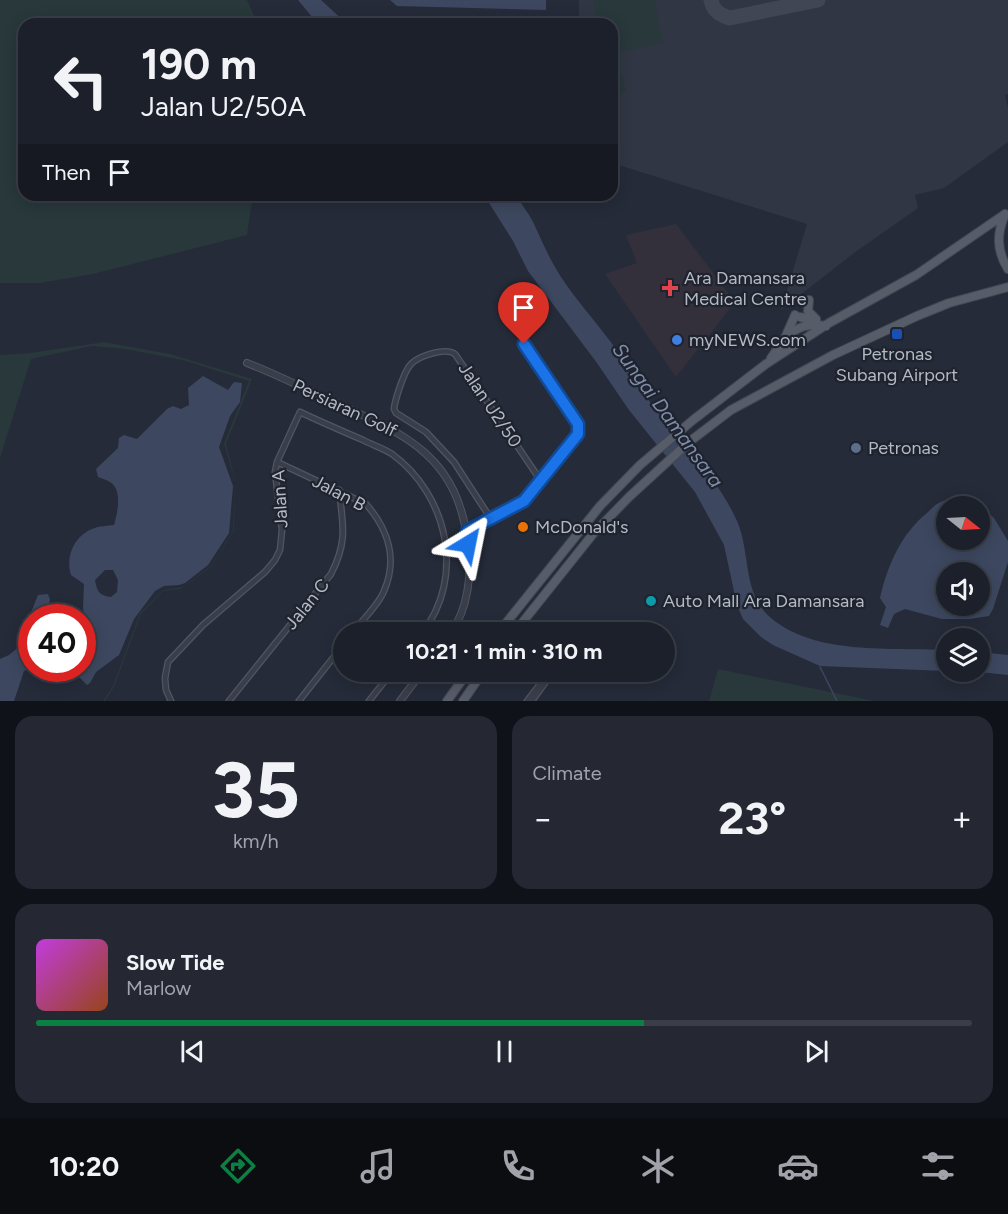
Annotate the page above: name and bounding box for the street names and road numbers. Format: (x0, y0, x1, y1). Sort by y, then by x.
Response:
street label: Jalan U2/50 (454, 358, 526, 452)
street label: Persiaran Golf (289, 374, 401, 442)
street label: Jalan A (267, 469, 293, 529)
street label: Jalan B (309, 470, 369, 516)
street label: Jalan C (280, 574, 334, 634)

